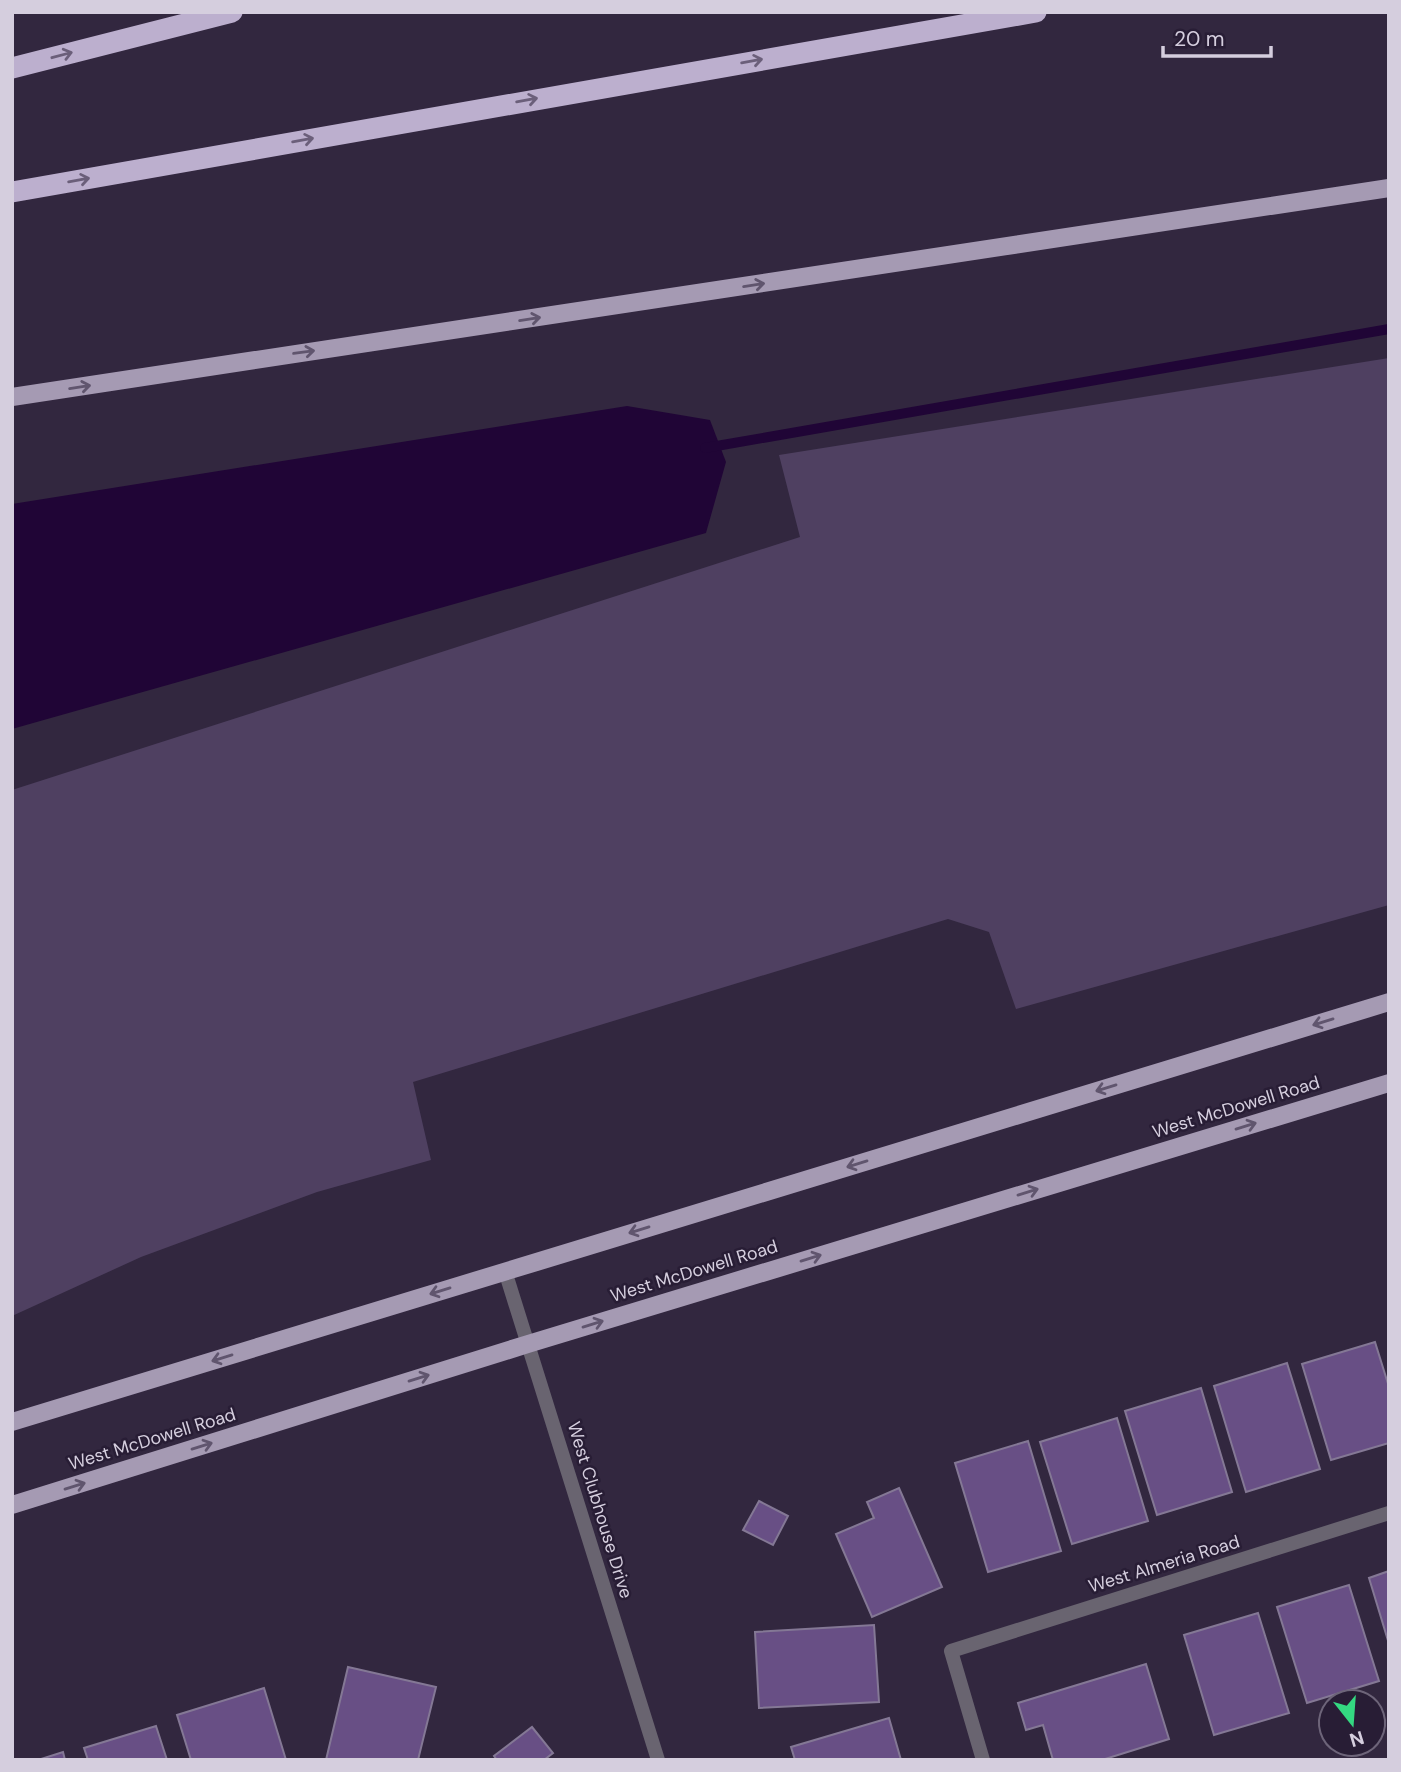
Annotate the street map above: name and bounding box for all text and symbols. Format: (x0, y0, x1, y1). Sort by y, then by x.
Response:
scale bar (1163, 14, 1272, 58)
text: 20 m (1174, 25, 1225, 53)
one-way arrow (50, 48, 72, 61)
one-way arrow (740, 54, 762, 67)
one-way arrow (515, 93, 538, 106)
one-way arrow (291, 133, 314, 146)
one-way arrow (68, 172, 90, 186)
one-way arrow (743, 278, 765, 291)
one-way arrow (518, 312, 541, 325)
one-way arrow (293, 345, 315, 358)
one-way arrow (68, 380, 91, 393)
one-way arrow (1313, 1016, 1335, 1029)
street label: West McDowell Road (1149, 1070, 1323, 1144)
one-way arrow (1095, 1083, 1117, 1096)
one-way arrow (1235, 1119, 1257, 1132)
one-way arrow (846, 1159, 868, 1172)
one-way arrow (1017, 1185, 1039, 1197)
one-way arrow (628, 1225, 650, 1238)
street label: West McDowell Road (607, 1234, 781, 1308)
one-way arrow (799, 1250, 821, 1263)
one-way arrow (429, 1286, 451, 1299)
one-way arrow (582, 1316, 604, 1329)
one-way arrow (211, 1352, 233, 1365)
one-way arrow (408, 1370, 430, 1383)
street label: West McDowell Road (65, 1402, 239, 1476)
street label: West Clubhouse Drive (562, 1419, 638, 1601)
one-way arrow (191, 1438, 213, 1451)
one-way arrow (63, 1478, 85, 1491)
street label: West Almeria Road (1085, 1530, 1243, 1598)
north arrow (1317, 1688, 1387, 1758)
text: N (1347, 1725, 1367, 1753)

